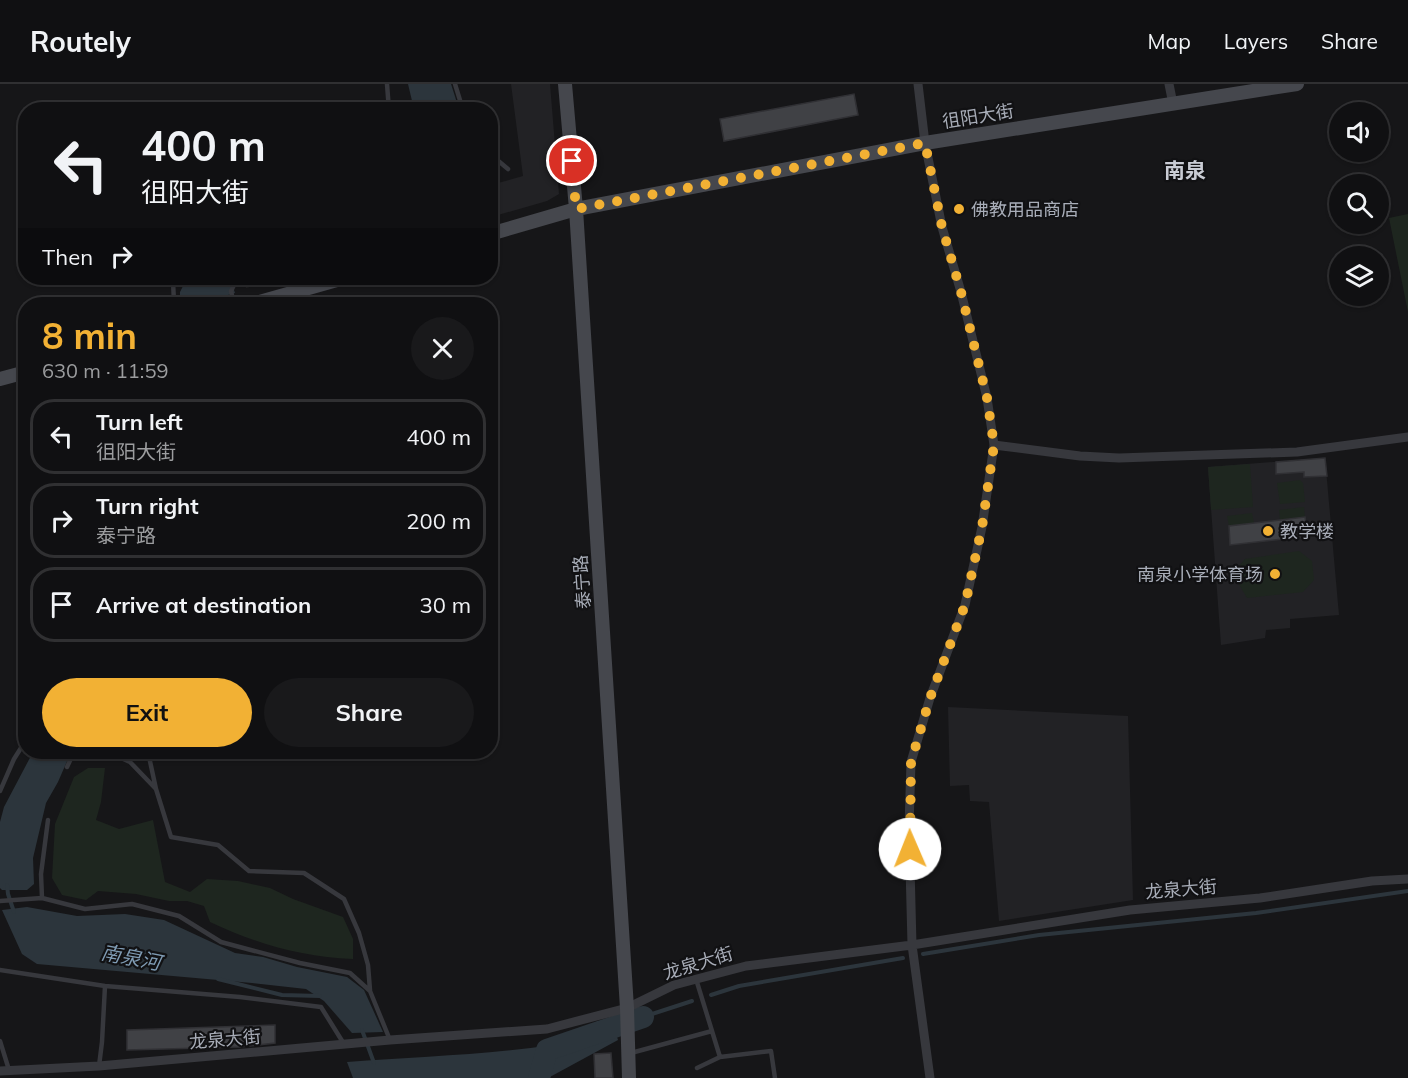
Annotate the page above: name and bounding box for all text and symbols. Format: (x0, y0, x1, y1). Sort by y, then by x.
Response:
text: Routely (30, 24, 131, 59)
text: Map (1148, 28, 1191, 54)
text: Layers (1224, 28, 1288, 54)
text: Share (1321, 28, 1378, 54)
street label: 徂阳大街 (941, 99, 1015, 133)
map controls (1329, 102, 1389, 306)
button: sound (1329, 102, 1389, 162)
text: 400 m (141, 119, 266, 172)
icon: left (42, 126, 120, 204)
pin (546, 135, 597, 186)
icon: arrive (555, 144, 588, 177)
district label: 南泉 (1164, 157, 1206, 183)
button: search (1329, 174, 1389, 234)
text: 徂阳大街 (141, 175, 249, 209)
place label: 佛教用品商店 (971, 198, 1079, 221)
marker: 佛教用品商店 (952, 202, 966, 216)
icon: right (105, 240, 138, 273)
text: Then (42, 243, 93, 271)
button: layers (1329, 246, 1389, 306)
text: 8 min (42, 313, 137, 358)
button: close (411, 317, 474, 380)
text: 630 m · 11:59 (42, 358, 168, 383)
text: Turn left (96, 408, 183, 436)
icon: left (45, 420, 78, 453)
text: 400 m (406, 423, 471, 451)
text: 徂阳大街 (96, 439, 176, 464)
text: Turn right (96, 492, 199, 520)
icon: right (45, 504, 78, 537)
text: 200 m (406, 507, 471, 535)
place label: 教学楼 (1280, 520, 1334, 543)
text: 泰宁路 (96, 523, 156, 548)
marker: 教学楼 (1261, 524, 1275, 538)
street label: 泰宁路 (569, 554, 595, 610)
place label: 南泉小学体育场 (1137, 563, 1263, 586)
marker: 南泉小学体育场 (1268, 567, 1282, 581)
icon: arrive (45, 588, 78, 621)
text: Arrive at destination (96, 591, 311, 619)
text: 30 m (420, 591, 471, 619)
button: Exit (42, 678, 252, 747)
button: Share (264, 678, 474, 747)
position arrow (878, 817, 942, 881)
street label: 龙泉大街 (1144, 874, 1218, 904)
water label: 南泉河 (99, 939, 167, 976)
street label: 龙泉大街 (660, 941, 736, 985)
street label: 龙泉大街 (188, 1024, 262, 1054)

